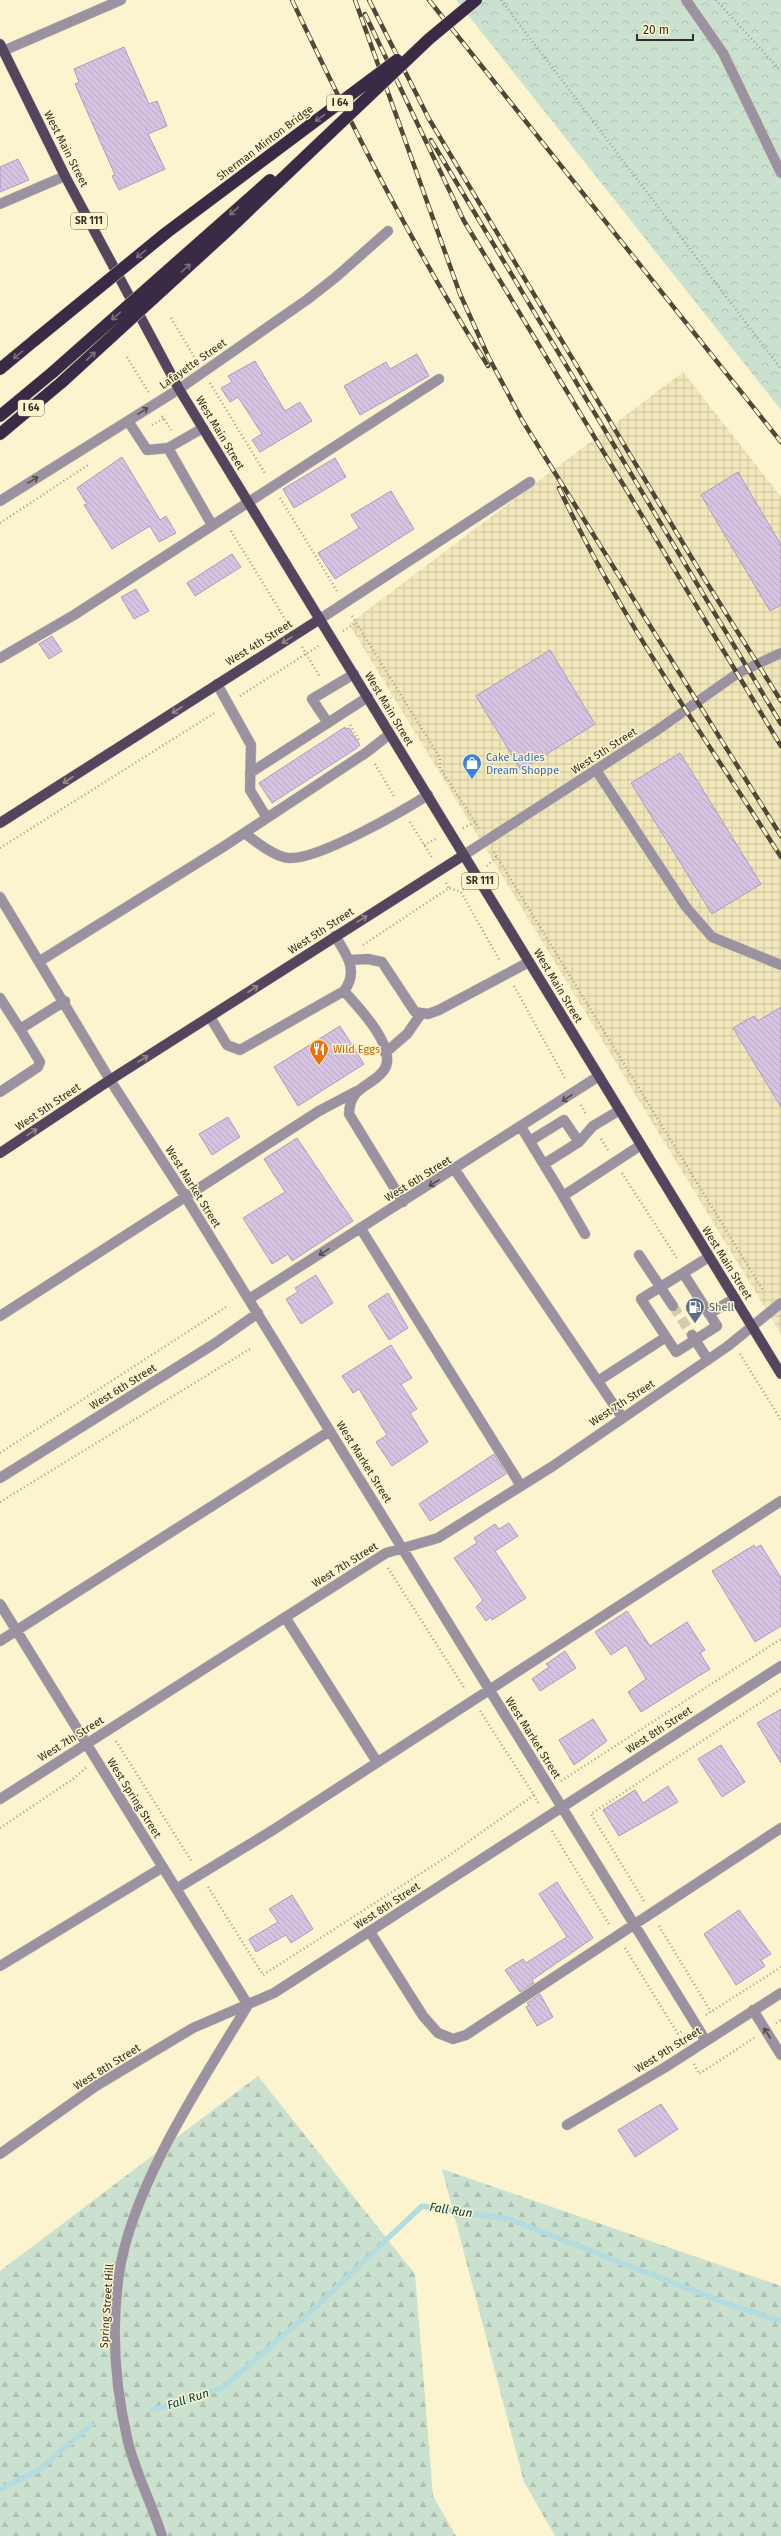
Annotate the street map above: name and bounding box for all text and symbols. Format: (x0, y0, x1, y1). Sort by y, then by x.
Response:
scale bar (637, 16, 693, 42)
text: 20 m (643, 23, 669, 37)
road number: I 64 (327, 95, 353, 111)
street label: Sherman Minton Bridge (214, 103, 316, 183)
street label: West Main Street (41, 109, 91, 189)
one-way arrow (315, 113, 326, 122)
one-way arrow (229, 207, 239, 216)
road number: SR 111 (71, 213, 107, 229)
one-way arrow (135, 249, 146, 258)
one-way arrow (181, 263, 192, 272)
one-way arrow (110, 312, 121, 321)
street label: Lafayette Street (157, 336, 229, 392)
one-way arrow (12, 350, 23, 359)
one-way arrow (86, 351, 96, 360)
street label: West Main Street (193, 394, 247, 472)
road number: I 64 (18, 400, 44, 416)
one-way arrow (137, 407, 149, 415)
one-way arrow (27, 475, 39, 483)
street label: West 4th Street (223, 617, 295, 669)
one-way arrow (282, 636, 293, 644)
street label: West Main Street (362, 670, 416, 748)
one-way arrow (171, 706, 183, 714)
street label: West 5th Street (569, 725, 639, 777)
place label: Cake Ladies Dream Shoppe (486, 751, 559, 777)
shop icon: Cake Ladies Dream Shoppe (461, 752, 483, 780)
one-way arrow (62, 776, 74, 784)
road number: SR 111 (462, 873, 498, 889)
street label: West 5th Street (286, 905, 356, 957)
one-way arrow (356, 915, 367, 923)
street label: West Main Street (531, 947, 585, 1025)
one-way arrow (247, 985, 258, 993)
restaurant icon: Wild Eggs (308, 1038, 330, 1066)
place label: Wild Eggs (333, 1043, 380, 1056)
one-way arrow (137, 1055, 148, 1063)
street label: West 5th Street (13, 1080, 83, 1134)
one-way arrow (562, 1094, 573, 1102)
one-way arrow (27, 1127, 38, 1136)
street label: West Market Street (163, 1144, 223, 1230)
street label: West 6th Street (382, 1153, 454, 1205)
one-way arrow (429, 1179, 440, 1187)
street label: West Main Street (699, 1224, 755, 1302)
one-way arrow (318, 1249, 330, 1257)
fuel station icon: Shell (684, 1296, 706, 1324)
place label: Shell (709, 1301, 734, 1314)
street label: West 6th Street (87, 1361, 159, 1413)
street label: West 7th Street (587, 1377, 657, 1429)
street label: West Market Street (334, 1419, 394, 1505)
street label: West 7th Street (310, 1540, 380, 1590)
street label: West Market Street (503, 1695, 563, 1781)
street label: West 8th Street (623, 1704, 695, 1756)
street label: West 7th Street (36, 1714, 106, 1764)
street label: West Spring Street (104, 1756, 164, 1840)
street label: West 8th Street (351, 1880, 423, 1932)
street label: West 9th Street (632, 2024, 704, 2076)
one-way arrow (763, 2028, 771, 2039)
street label: West 8th Street (71, 2041, 143, 2093)
water label: Fall Run (429, 2200, 474, 2220)
street label: Spring Street Hill (98, 2263, 116, 2349)
water label: Fall Run (165, 2386, 211, 2412)

